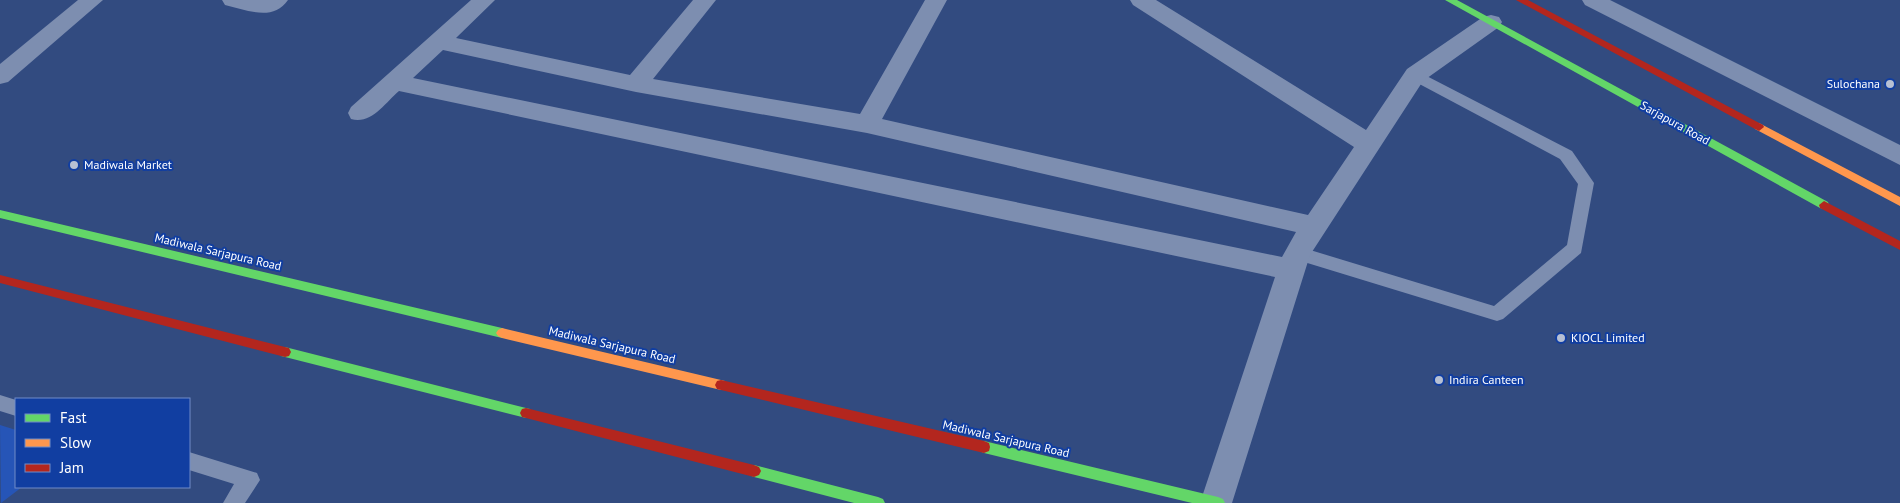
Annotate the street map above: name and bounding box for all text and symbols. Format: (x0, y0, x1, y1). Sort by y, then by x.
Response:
place label: Sulochana (1827, 76, 1880, 91)
marker: Sulochana (1884, 78, 1896, 90)
street label: Sarjapura Road (1638, 97, 1713, 148)
place label: Madiwala Market (84, 157, 172, 172)
marker: Madiwala Market (68, 159, 80, 171)
street label: Madiwala Sarjapura Road (153, 230, 283, 273)
street label: Madiwala Sarjapura Road (547, 323, 677, 366)
place label: KIOCL Limited (1571, 330, 1645, 345)
marker: KIOCL Limited (1555, 332, 1567, 344)
place label: Indira Canteen (1449, 372, 1524, 387)
marker: Indira Canteen (1433, 374, 1445, 386)
legend (15, 398, 190, 488)
text: Fast (60, 408, 87, 427)
street label: Madiwala Sarjapura Road (941, 417, 1071, 460)
text: Slow (60, 433, 91, 452)
text: Jam (59, 458, 84, 477)

